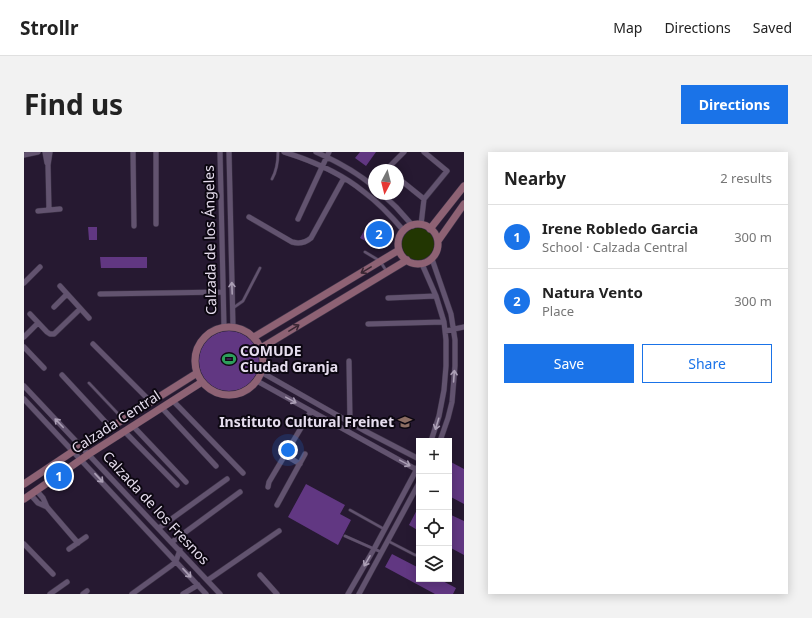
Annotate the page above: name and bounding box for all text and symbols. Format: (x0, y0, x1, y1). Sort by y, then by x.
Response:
text: Strollr (20, 15, 79, 41)
text: Map (613, 18, 642, 37)
text: Directions (664, 18, 731, 37)
text: Saved (753, 18, 792, 37)
text: Find us (24, 85, 123, 123)
button: Directions (681, 85, 788, 124)
north arrow (368, 164, 404, 200)
street label: Calzada de los Ángeles (199, 165, 220, 315)
text: Nearby (504, 167, 566, 190)
text: 2 results (720, 169, 772, 187)
text: Irene Robledo Garcia (542, 218, 698, 238)
pin: 2 (366, 219, 392, 249)
text: 1 (513, 228, 521, 246)
text: 300 m (734, 228, 772, 246)
text: School · Calzada Central (542, 238, 688, 256)
one-way arrow (360, 266, 372, 274)
one-way arrow (228, 282, 236, 295)
text: Natura Vento (542, 282, 643, 302)
text: 2 (513, 292, 521, 310)
text: 300 m (734, 292, 772, 310)
text: Place (542, 302, 574, 320)
one-way arrow (288, 324, 300, 332)
place label: COMUDE Ciudad Granja (240, 341, 338, 376)
button: Save (504, 344, 634, 383)
button: Share (642, 344, 772, 383)
sports icon: COMUDE Ciudad Granja (221, 351, 237, 367)
one-way arrow (451, 370, 458, 383)
street label: Calzada Central (68, 386, 164, 457)
one-way arrow (285, 396, 297, 404)
place label: Instituto Cultural Freinet (219, 412, 394, 431)
school or university icon: Instituto Cultural Freinet (397, 414, 413, 430)
one-way arrow (433, 417, 440, 430)
one-way arrow (55, 418, 64, 428)
map controls (416, 438, 452, 582)
button: + (416, 438, 452, 474)
your location (278, 440, 298, 460)
street label: Calzada de los Fresnos (99, 447, 214, 569)
one-way arrow (398, 459, 410, 467)
pin: 1 (46, 461, 72, 491)
one-way arrow (94, 473, 104, 483)
button: − (416, 474, 452, 510)
button: locate (416, 510, 452, 546)
button: layers (416, 546, 452, 582)
one-way arrow (363, 555, 371, 567)
one-way arrow (182, 568, 191, 578)

